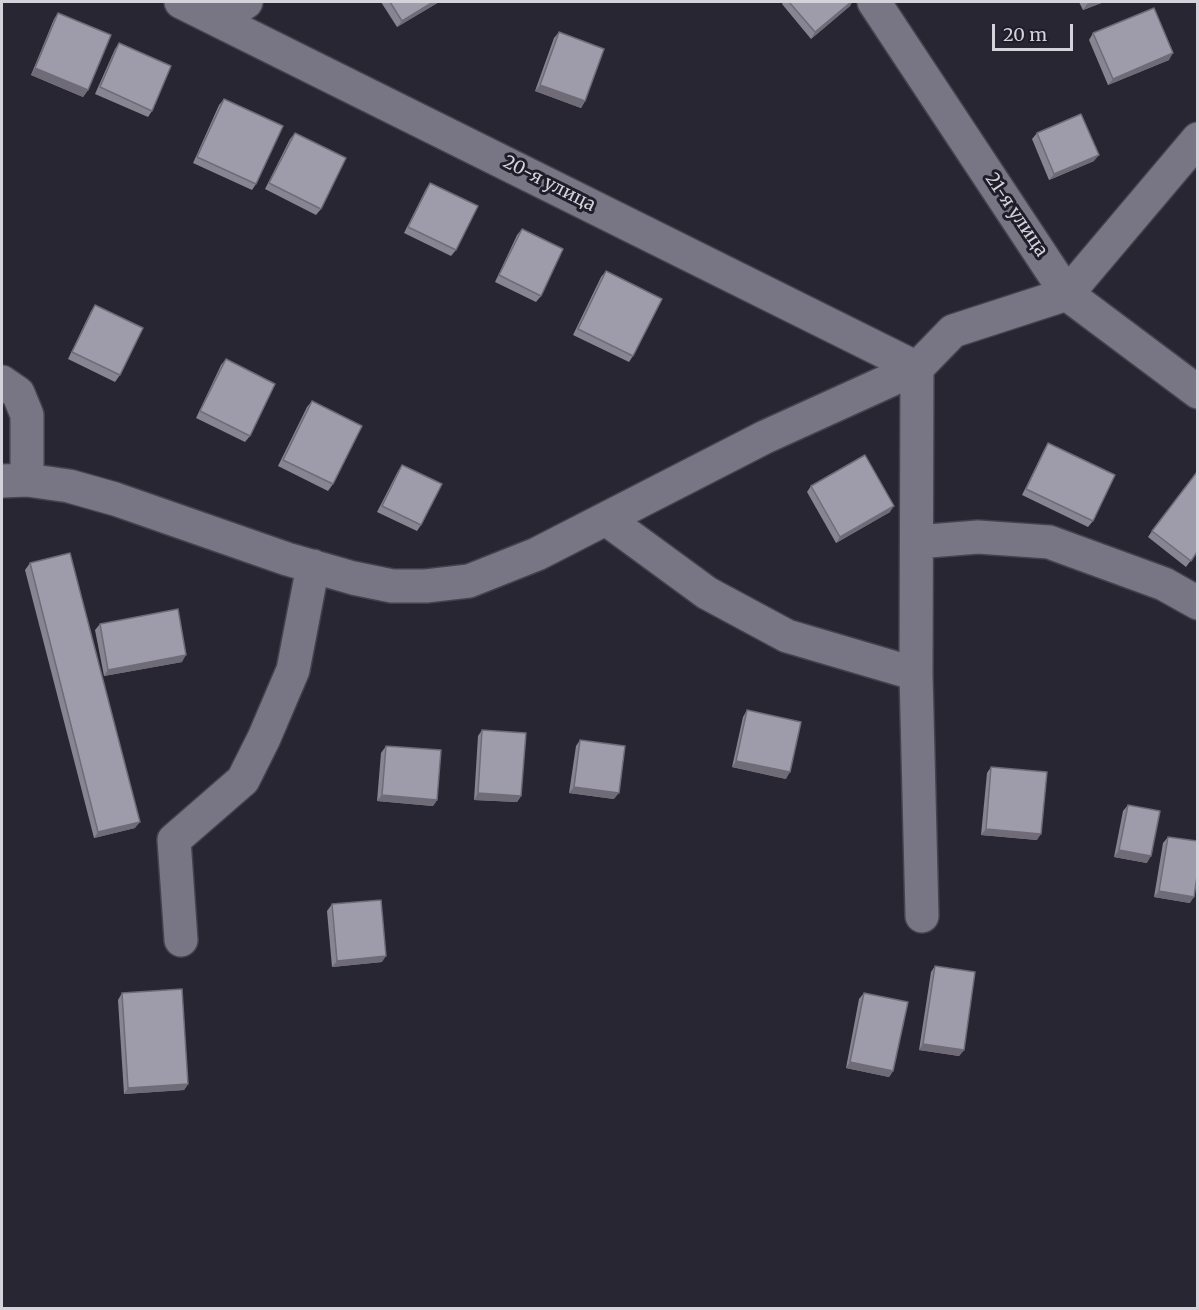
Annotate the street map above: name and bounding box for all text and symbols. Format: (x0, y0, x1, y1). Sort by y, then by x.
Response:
scale bar (995, 12, 1076, 50)
text: 20 m (1003, 23, 1047, 46)
street label: 20-я улица (499, 151, 599, 217)
street label: 21-я улица (980, 169, 1052, 261)

